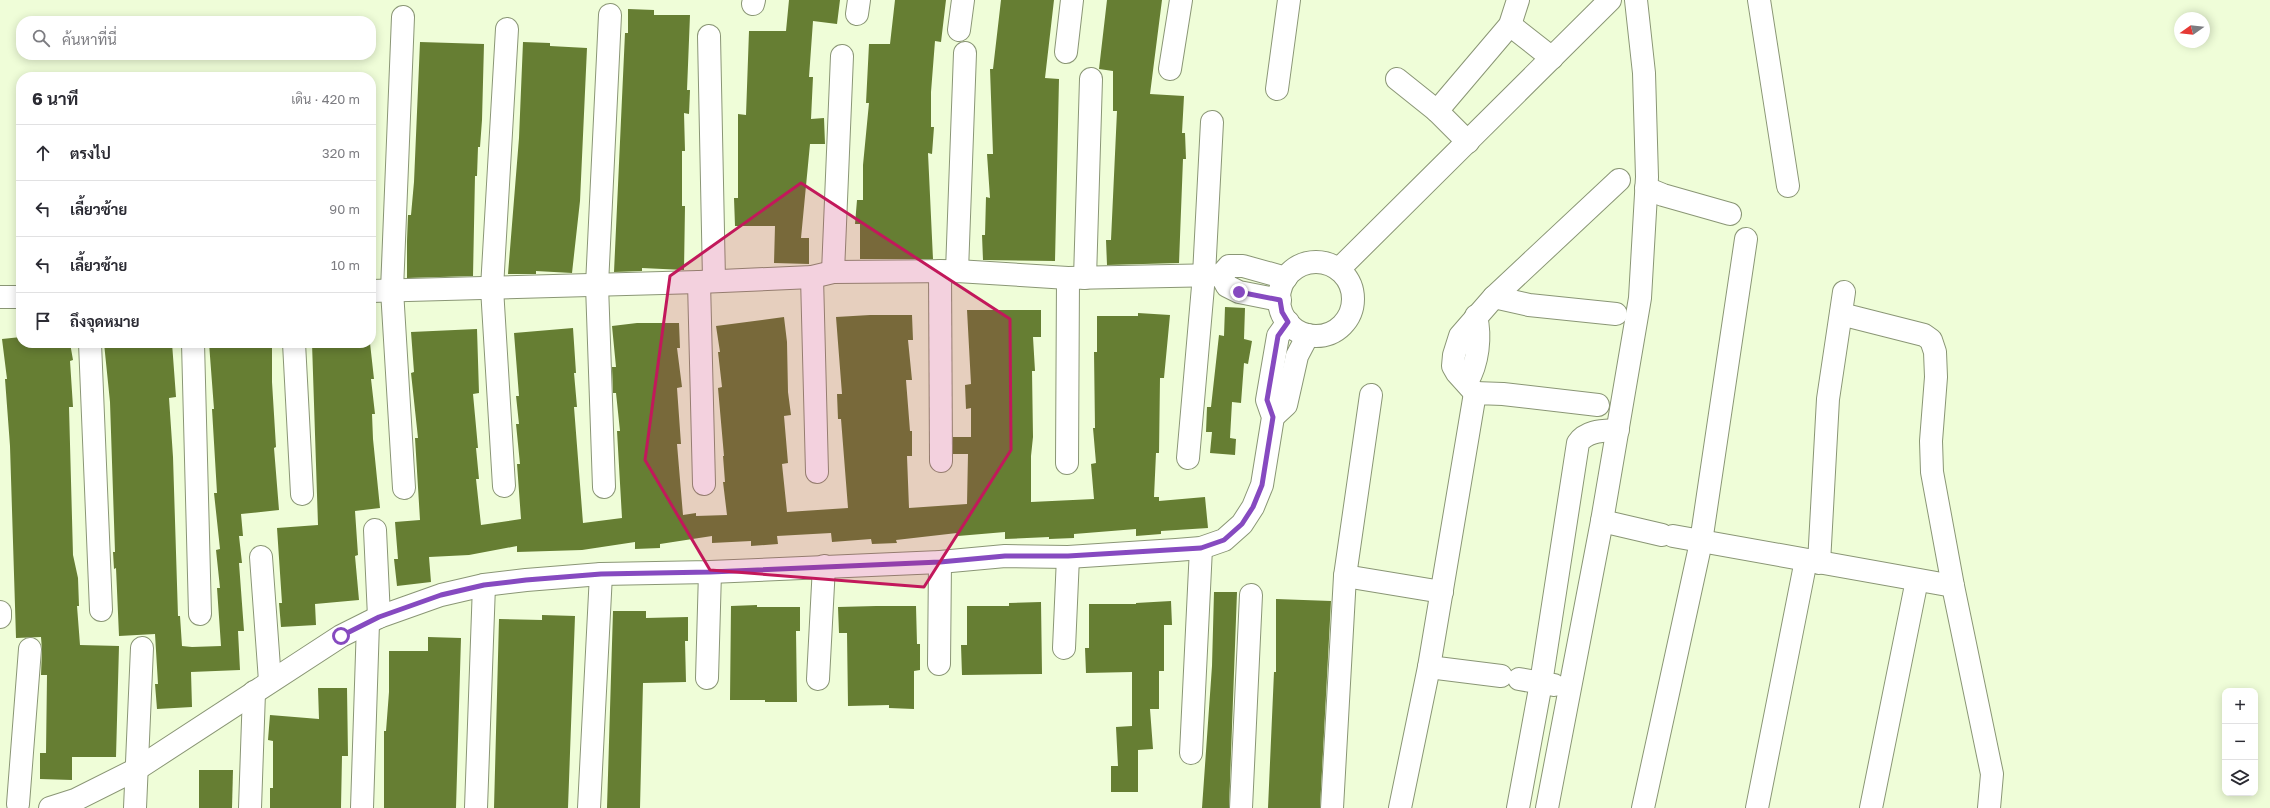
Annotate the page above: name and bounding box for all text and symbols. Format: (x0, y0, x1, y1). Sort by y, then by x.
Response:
north arrow (2174, 12, 2210, 48)
search box (16, 16, 376, 60)
icon: search (30, 27, 52, 49)
text: ค้นหาที่นี่ (62, 30, 117, 48)
text: 6 นาที (32, 88, 78, 109)
text: เดิน · 420 m (291, 91, 360, 107)
icon: ahead (32, 142, 54, 164)
text: ตรงไป (70, 144, 111, 162)
text: 320 m (322, 145, 360, 161)
icon: left (32, 198, 54, 220)
text: เลี้ยวซ้าย (70, 200, 127, 218)
text: 90 m (329, 201, 360, 217)
icon: left (32, 254, 54, 276)
text: เลี้ยวซ้าย (70, 256, 127, 274)
text: 10 m (331, 257, 360, 273)
route end (1230, 283, 1248, 301)
icon: arrive (32, 310, 54, 332)
text: ถึงจุดหมาย (70, 312, 140, 330)
route start (332, 627, 350, 645)
map controls (2222, 688, 2258, 796)
button: + (2222, 688, 2258, 724)
button: − (2222, 724, 2258, 760)
button: layers (2222, 760, 2258, 796)

